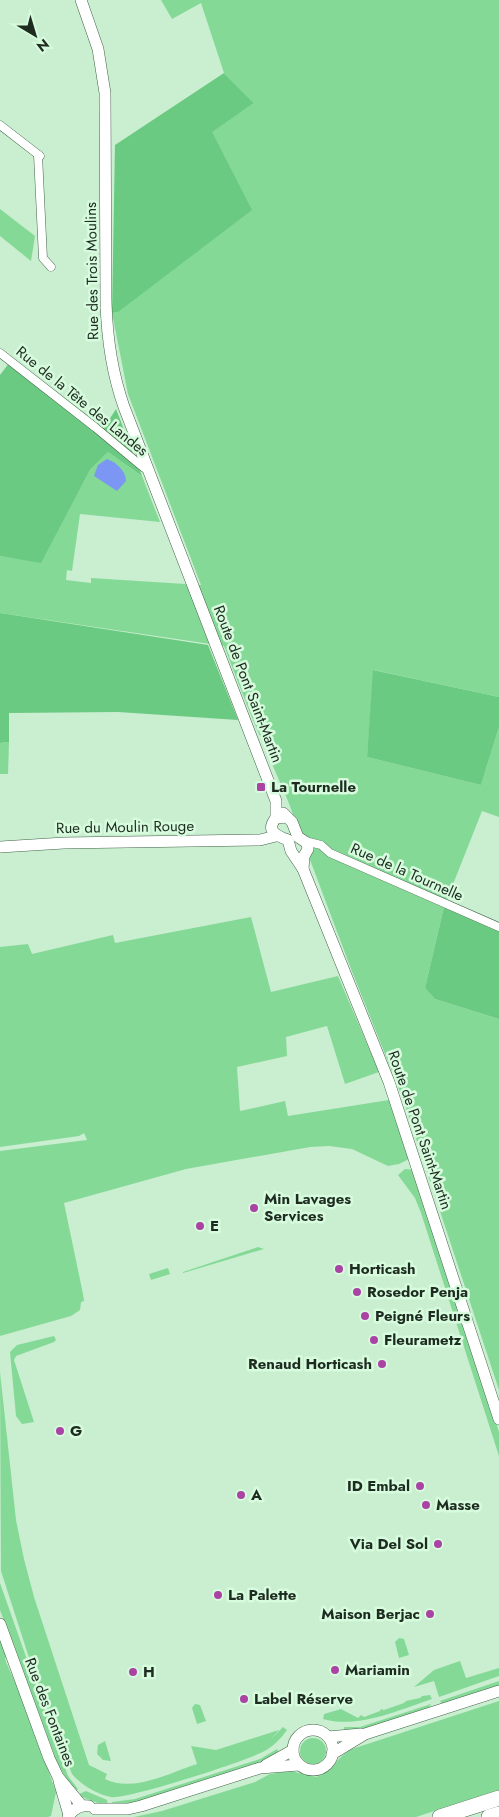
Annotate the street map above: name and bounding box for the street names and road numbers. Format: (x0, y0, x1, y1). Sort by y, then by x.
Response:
street label: Rue des Trois Moulins (80, 202, 104, 340)
street label: Rue de la Tête des Landes (11, 341, 153, 461)
street label: Route de Pont Saint-Martin (208, 602, 288, 766)
street label: Rue du Moulin Rouge (56, 815, 195, 839)
street label: Rue de la Tournelle (347, 837, 467, 907)
street label: Route de Pont Saint-Martin (382, 1048, 458, 1212)
street label: Rue des Fontaines (19, 1654, 81, 1770)

